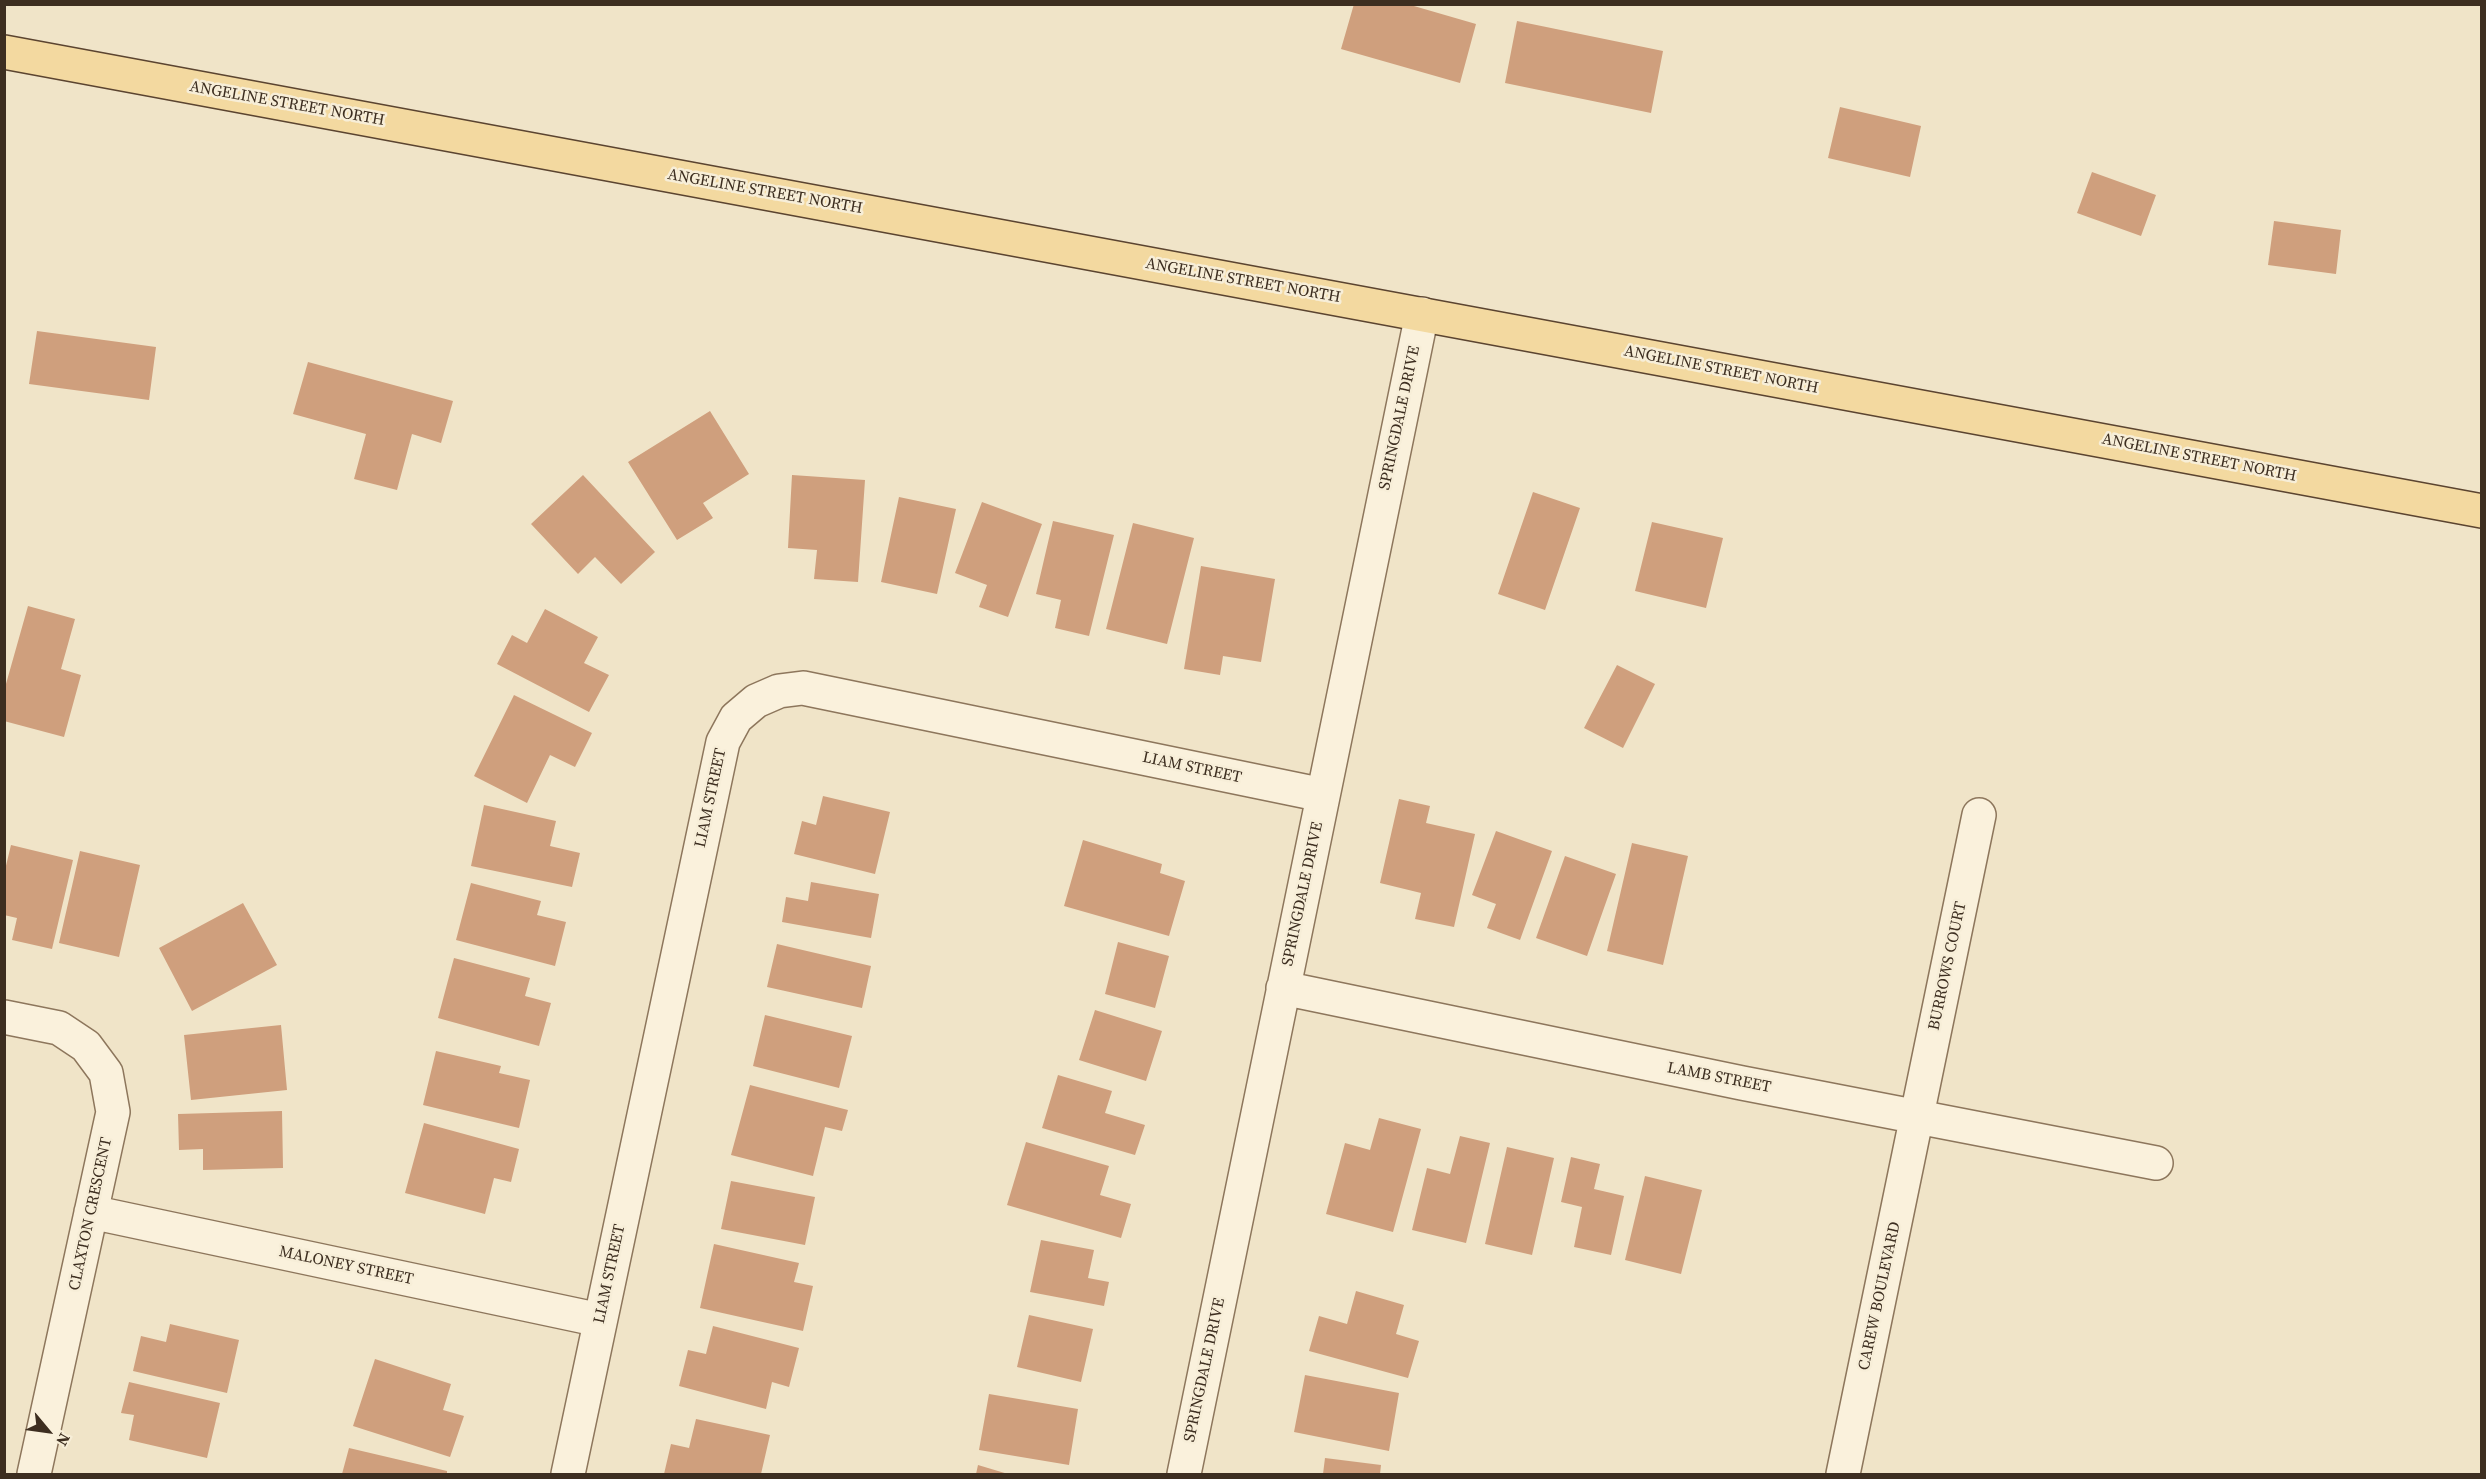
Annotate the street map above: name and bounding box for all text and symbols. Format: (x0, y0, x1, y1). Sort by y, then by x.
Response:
street label: ANGELINE STREET NORTH (188, 77, 386, 131)
street label: ANGELINE STREET NORTH (666, 165, 864, 219)
street label: ANGELINE STREET NORTH (1144, 254, 1342, 308)
street label: ANGELINE STREET NORTH (1622, 342, 1820, 398)
street label: SPRINGDALE DRIVE (1375, 344, 1425, 492)
street label: ANGELINE STREET NORTH (2100, 430, 2298, 486)
street label: LIAM STREET (691, 747, 731, 849)
street label: LIAM STREET (1141, 748, 1243, 788)
street label: SPRINGDALE DRIVE (1278, 820, 1328, 968)
street label: BURROWS COURT (1925, 900, 1971, 1032)
street label: LAMB STREET (1665, 1059, 1773, 1097)
street label: CLAXTON CRESCENT (65, 1136, 117, 1292)
street label: CAREW BOULEVARD (1855, 1220, 1905, 1372)
street label: LIAM STREET (590, 1223, 630, 1325)
street label: MALONEY STREET (277, 1242, 415, 1290)
street label: SPRINGDALE DRIVE (1180, 1296, 1230, 1444)
north arrow (18, 1401, 78, 1461)
text: N (51, 1429, 76, 1450)

